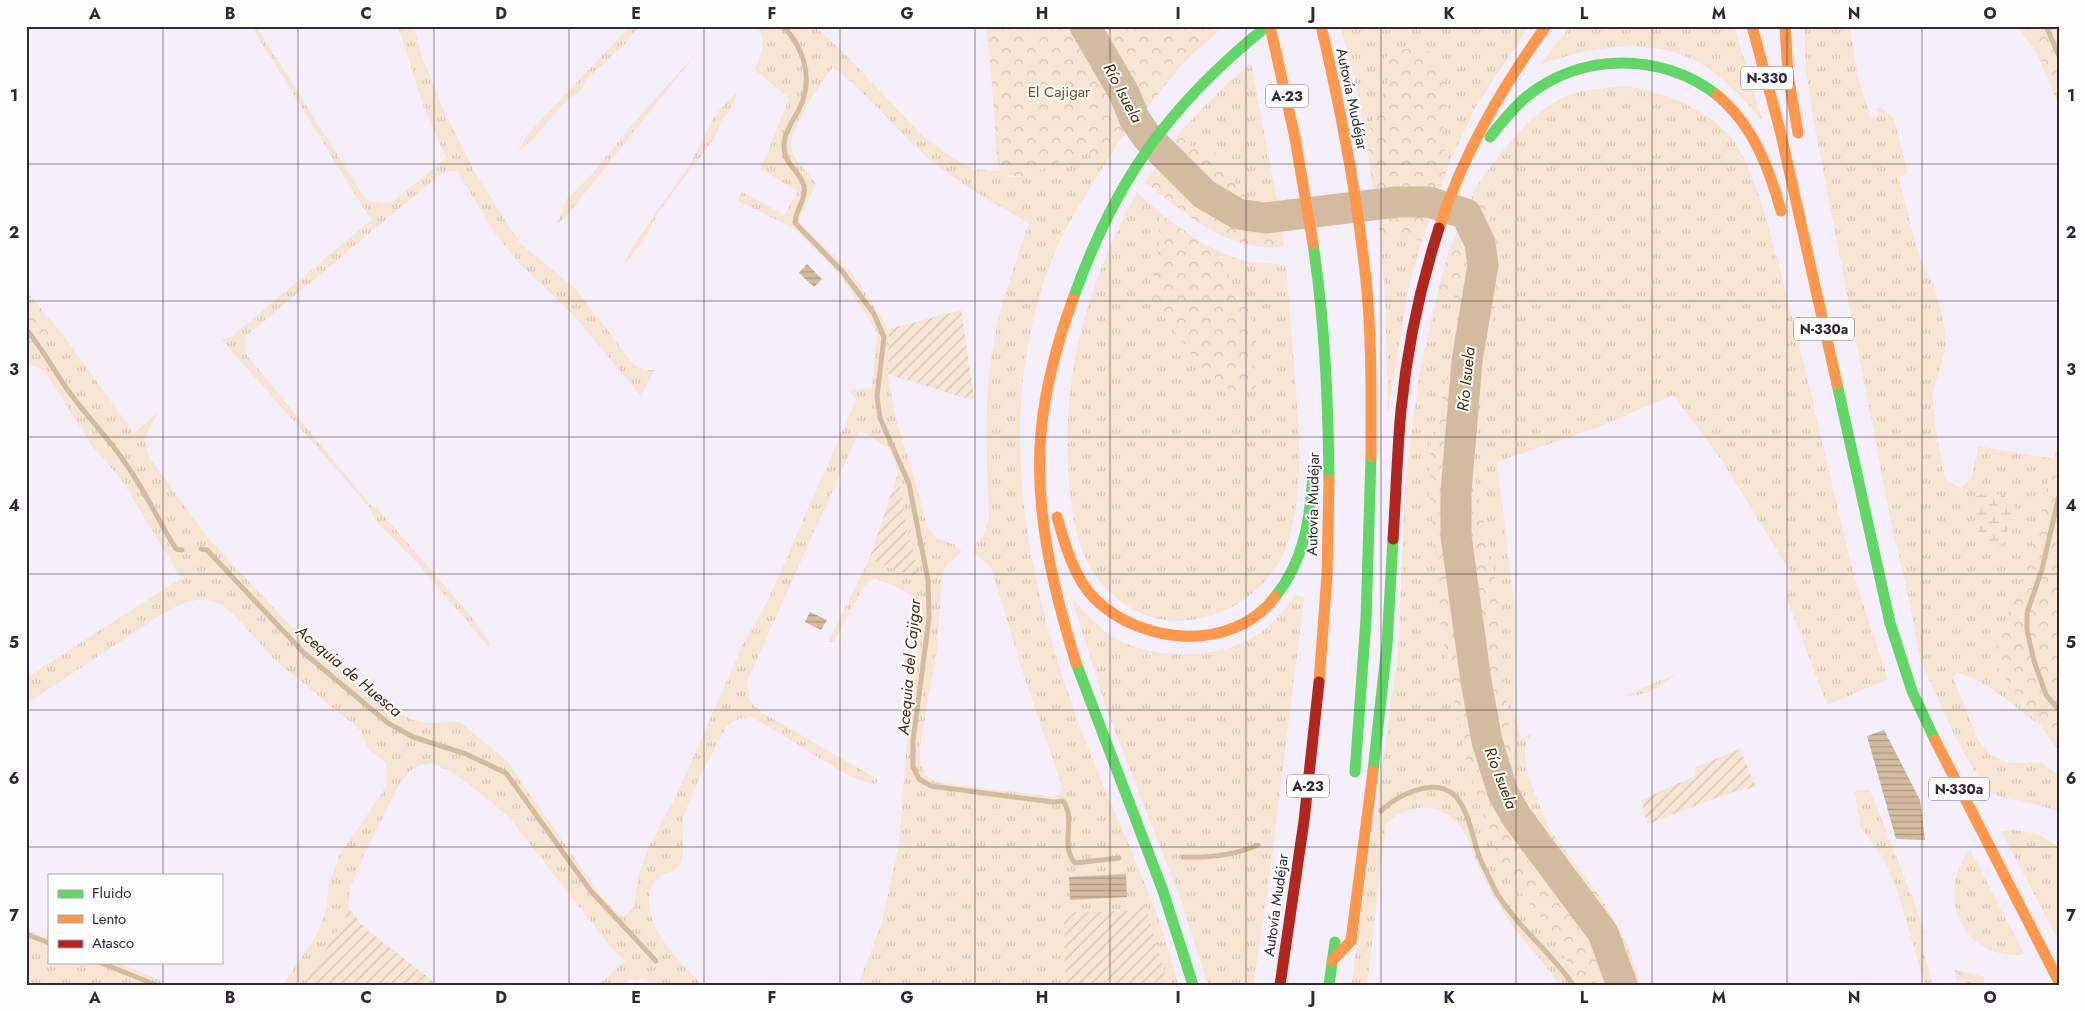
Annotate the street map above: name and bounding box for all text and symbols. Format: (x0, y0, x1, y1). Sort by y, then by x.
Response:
text: A (88, 2, 101, 25)
text: B (225, 2, 235, 25)
text: C (360, 2, 372, 25)
text: D (495, 2, 507, 25)
text: E (631, 2, 641, 25)
text: F (768, 2, 776, 25)
text: G (900, 2, 914, 25)
text: H (1036, 2, 1048, 25)
text: I (1175, 2, 1181, 25)
text: J (1307, 2, 1316, 25)
text: K (1443, 2, 1455, 25)
text: L (1580, 2, 1589, 25)
text: M (1712, 2, 1726, 25)
text: N (1848, 2, 1860, 25)
text: O (1983, 2, 1997, 25)
street label: Autovía Mudéjar (1330, 46, 1374, 153)
water label: Río Isuela (1098, 59, 1148, 127)
road number: N-330 (1741, 66, 1793, 90)
park label: El Cajigar (1028, 81, 1091, 103)
text: 1 (10, 84, 18, 107)
road number: A-23 (1266, 84, 1308, 108)
text: 1 (2067, 84, 2075, 107)
text: 2 (9, 221, 19, 244)
text: 2 (2066, 221, 2076, 244)
road number: N-330a (1794, 318, 1854, 340)
water label: Río Isuela (1451, 346, 1481, 412)
text: 3 (9, 358, 19, 381)
text: 3 (2066, 358, 2076, 381)
street label: Autovía Mudéjar (1301, 451, 1325, 556)
text: 4 (8, 494, 20, 517)
text: 4 (2065, 494, 2077, 517)
water label: Acequia del Cajigar (892, 597, 927, 737)
water label: Acequia de Huesca (290, 619, 407, 722)
text: 5 (9, 631, 19, 654)
text: 5 (2066, 631, 2076, 654)
water label: Río Isuela (1479, 744, 1523, 812)
text: 6 (9, 767, 19, 790)
text: 6 (2066, 767, 2076, 790)
road number: A-23 (1287, 774, 1329, 798)
road number: N-330a (1929, 778, 1989, 801)
street label: Autovía Mudéjar (1258, 851, 1294, 958)
legend (48, 874, 222, 964)
text: Fluido (92, 882, 131, 904)
text: 7 (9, 904, 19, 927)
text: 7 (2066, 904, 2076, 927)
text: Lento (92, 908, 126, 930)
text: Atasco (92, 932, 134, 954)
text: A (88, 986, 101, 1009)
text: B (225, 986, 235, 1009)
text: C (360, 986, 372, 1009)
text: D (495, 986, 507, 1009)
text: E (631, 986, 641, 1009)
text: F (768, 986, 776, 1009)
text: G (900, 986, 914, 1009)
text: H (1036, 986, 1048, 1009)
text: I (1175, 986, 1181, 1009)
text: J (1307, 986, 1316, 1009)
text: K (1443, 986, 1455, 1009)
text: L (1580, 986, 1589, 1009)
text: M (1712, 986, 1726, 1009)
text: N (1848, 986, 1860, 1009)
text: O (1983, 986, 1997, 1009)

